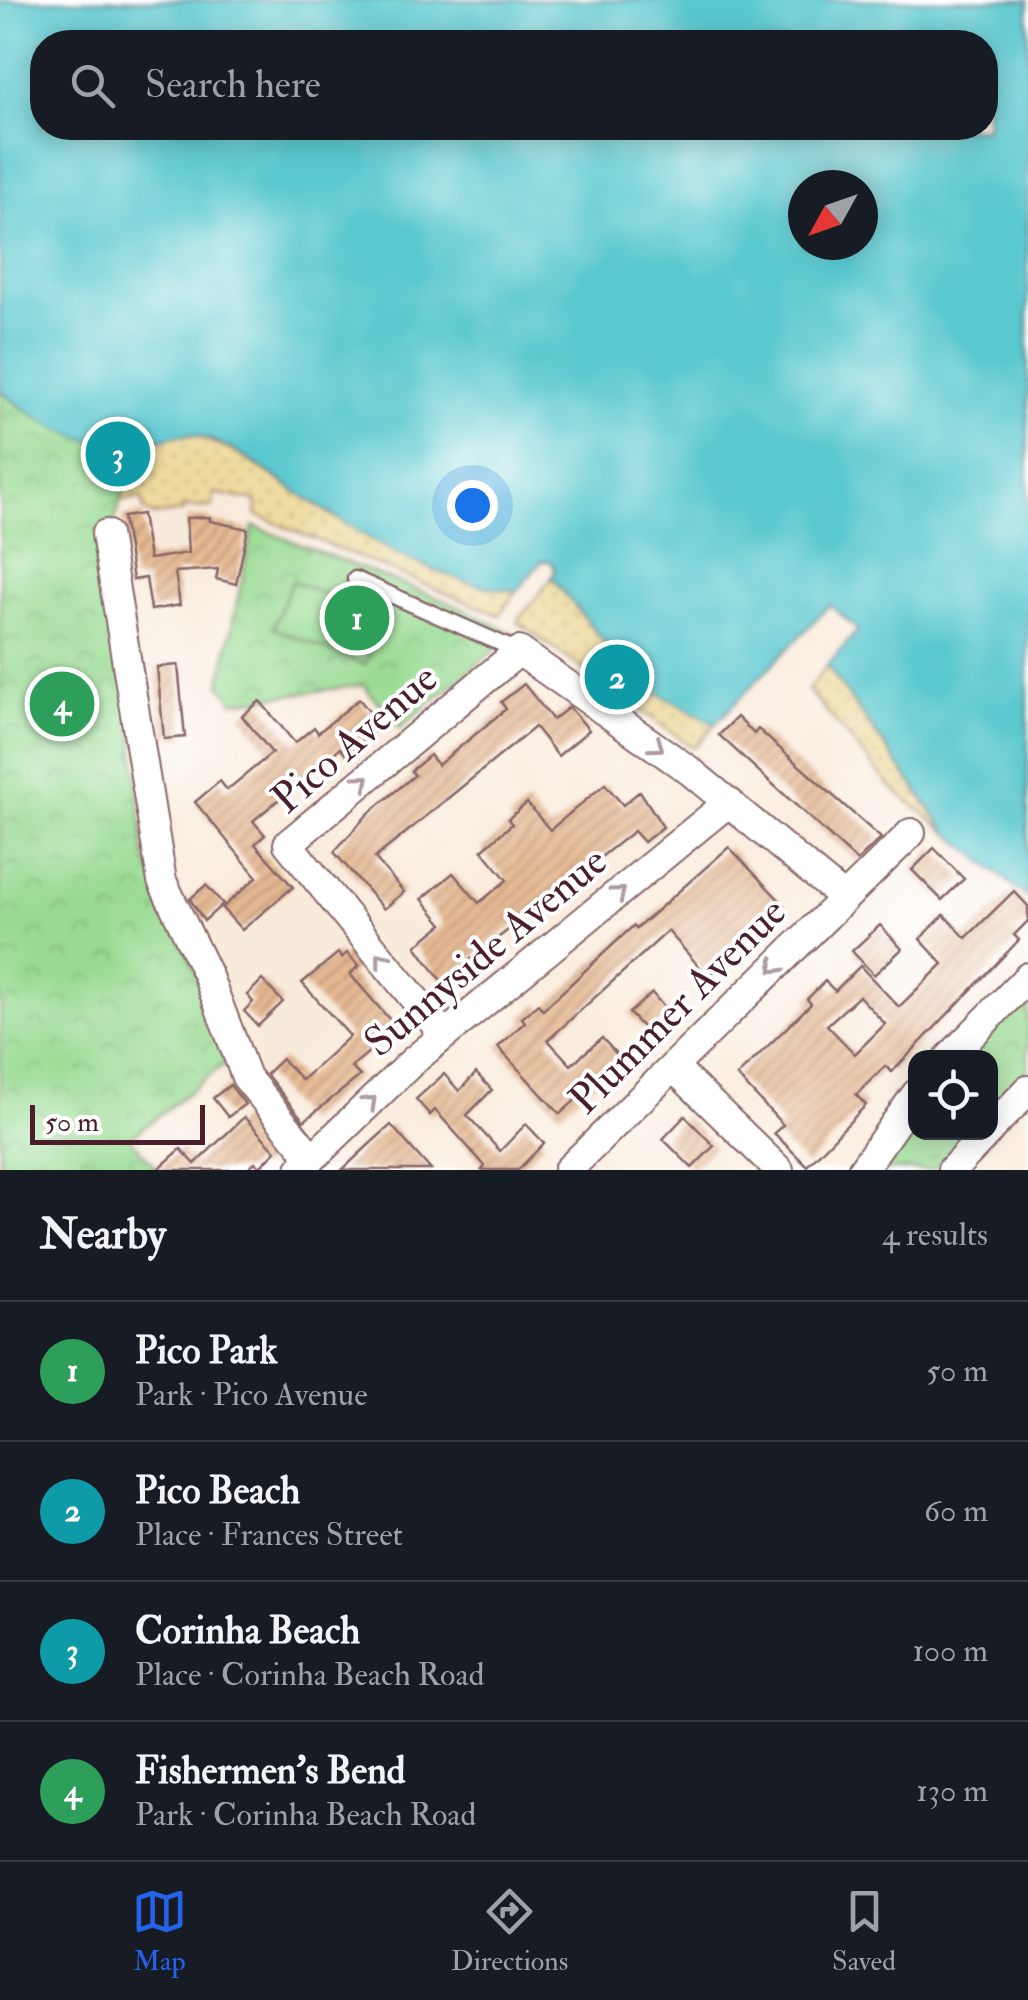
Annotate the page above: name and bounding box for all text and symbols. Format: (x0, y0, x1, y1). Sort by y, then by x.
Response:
search box (30, 30, 998, 140)
icon: search (65, 58, 120, 113)
text: Search here (145, 61, 321, 109)
north arrow (788, 170, 878, 260)
pin: 3 (86, 416, 150, 492)
your location (447, 480, 498, 531)
pin: 1 (324, 580, 390, 656)
pin: 2 (584, 640, 650, 714)
street label: Pico Avenue (261, 653, 449, 825)
pin: 4 (30, 666, 94, 742)
one-way arrow (646, 735, 664, 752)
one-way arrow (351, 775, 369, 793)
street label: Sunnyside Avenue (354, 836, 618, 1068)
street label: Plummer Avenue (559, 887, 797, 1125)
one-way arrow (607, 887, 625, 905)
one-way arrow (376, 953, 394, 971)
one-way arrow (768, 955, 786, 973)
map controls (908, 1050, 998, 1140)
button: locate (908, 1050, 998, 1140)
one-way arrow (359, 1096, 377, 1114)
scale bar (30, 1100, 205, 1144)
text: 50 m (45, 1105, 99, 1140)
text: Nearby (40, 1209, 166, 1261)
text: 4 results (882, 1215, 988, 1255)
text: Pico Park (135, 1327, 278, 1375)
text: 1 (67, 1351, 78, 1391)
text: 50 m (926, 1351, 988, 1391)
text: Park · Pico Avenue (135, 1375, 368, 1415)
text: Pico Beach (135, 1467, 300, 1515)
text: 2 (64, 1491, 81, 1531)
text: 60 m (924, 1491, 988, 1531)
text: Place · Frances Street (135, 1515, 403, 1555)
text: Corinha Beach (135, 1607, 360, 1655)
text: 3 (66, 1631, 79, 1671)
text: 100 m (912, 1631, 988, 1671)
text: Place · Corinha Beach Road (135, 1655, 484, 1695)
text: Fishermen's Bend (135, 1747, 405, 1795)
text: 4 (64, 1771, 81, 1811)
text: 130 m (916, 1771, 988, 1811)
text: Park · Corinha Beach Road (135, 1795, 476, 1835)
tab: Map (132, 1884, 187, 1979)
tab: Directions (451, 1884, 568, 1979)
tab: Saved (832, 1884, 896, 1979)

